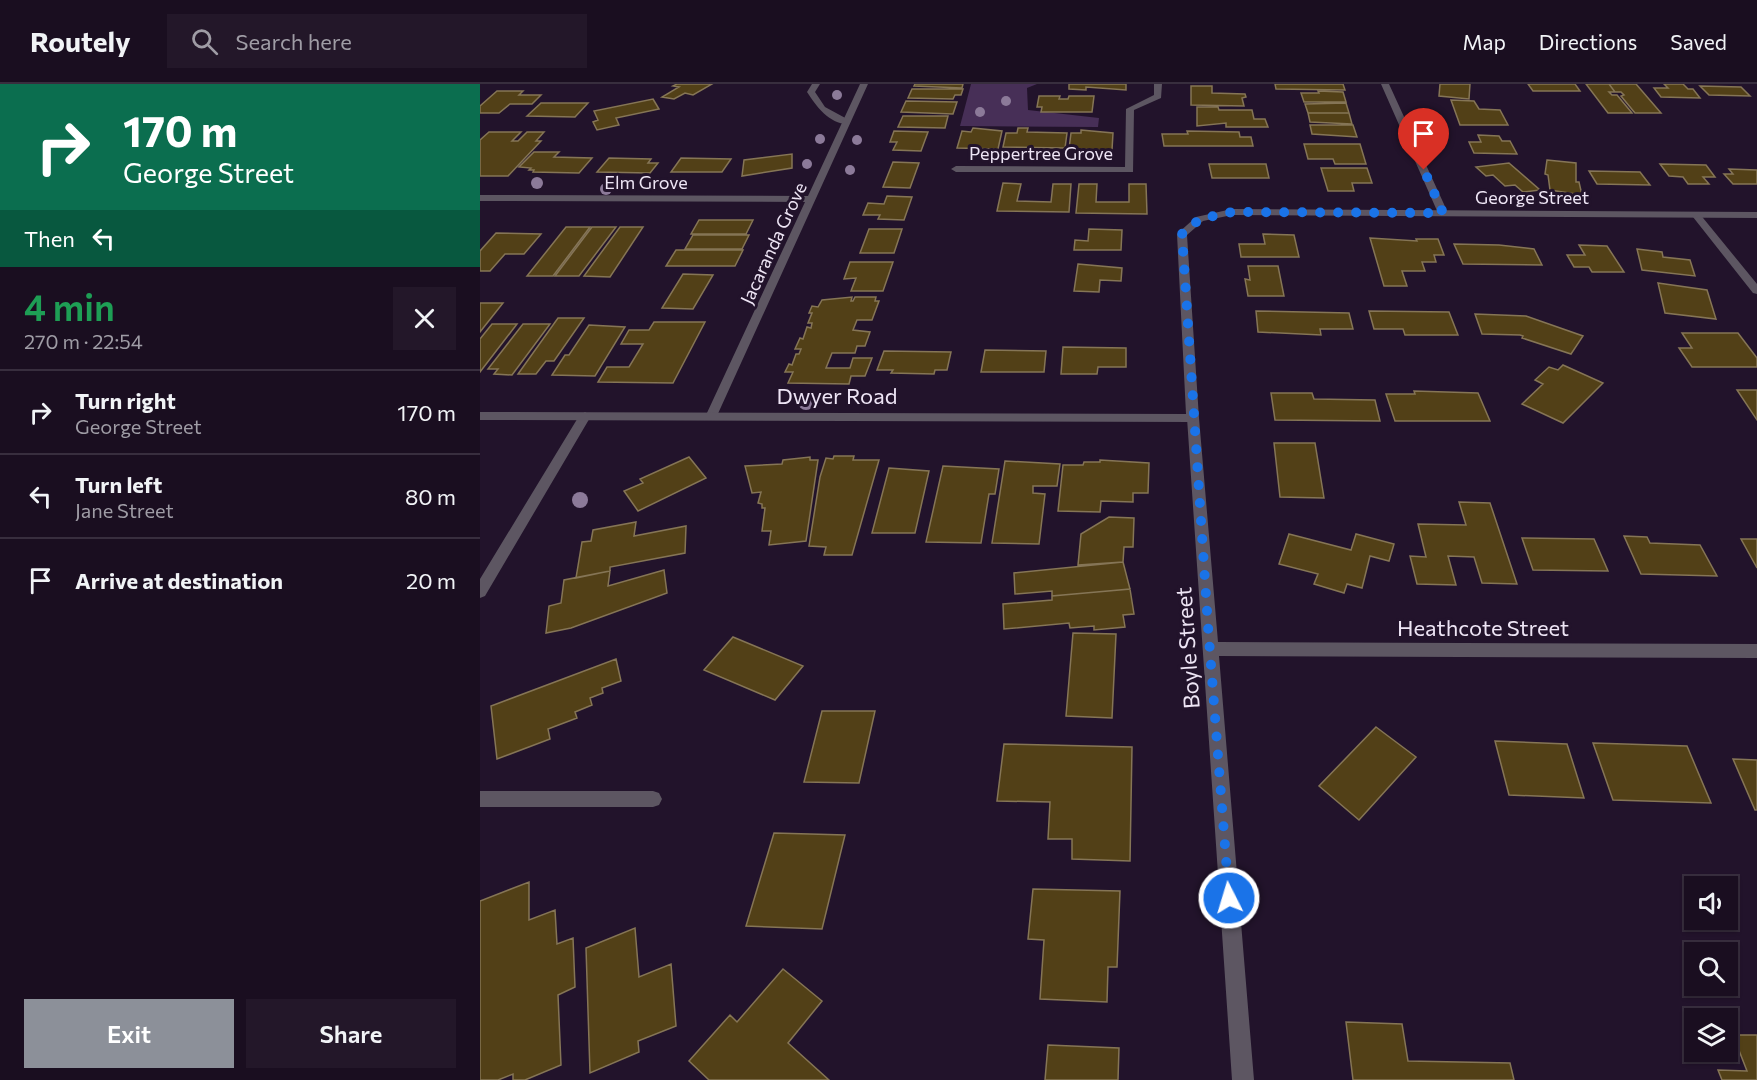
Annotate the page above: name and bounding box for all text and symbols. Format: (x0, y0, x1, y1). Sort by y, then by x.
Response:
search box (167, 14, 587, 68)
text: Routely (30, 24, 131, 58)
icon: search (188, 25, 221, 58)
text: Search here (236, 28, 352, 55)
text: Map (1463, 29, 1506, 54)
text: Directions (1539, 29, 1637, 54)
text: Saved (1670, 29, 1727, 54)
text: 170 m (123, 104, 237, 156)
icon: right (24, 108, 102, 186)
pin (1398, 108, 1449, 170)
icon: arrive (1407, 117, 1440, 150)
street label: Peppertree Grove (969, 142, 1113, 164)
text: George Street (123, 156, 294, 189)
street label: Elm Grove (604, 171, 688, 193)
street label: Jacaranda Grove (735, 179, 811, 307)
street label: George Street (1475, 186, 1589, 208)
icon: left (87, 222, 120, 255)
text: Then (24, 225, 75, 252)
text: 4 min (24, 284, 115, 328)
button: close (393, 287, 456, 350)
text: 270 m · 22:54 (24, 329, 143, 353)
street label: Dwyer Road (777, 382, 897, 409)
text: Turn right (75, 387, 176, 414)
icon: right (24, 396, 57, 429)
text: 170 m (397, 399, 456, 426)
text: George Street (75, 414, 202, 438)
text: Turn left (75, 471, 162, 498)
icon: left (24, 480, 57, 513)
text: 80 m (405, 483, 456, 510)
text: Jane Street (75, 498, 174, 522)
icon: arrive (24, 564, 57, 597)
text: Arrive at destination (75, 567, 283, 594)
text: 20 m (406, 567, 456, 594)
street label: Boyle Street (1169, 586, 1205, 710)
street label: Heathcote Street (1397, 614, 1569, 641)
position arrow (1197, 866, 1261, 930)
map controls (1684, 876, 1738, 1062)
button: sound (1684, 876, 1738, 930)
button: search (1684, 942, 1738, 996)
button: Exit (24, 999, 234, 1068)
button: Share (246, 999, 456, 1068)
button: layers (1684, 1008, 1738, 1062)

